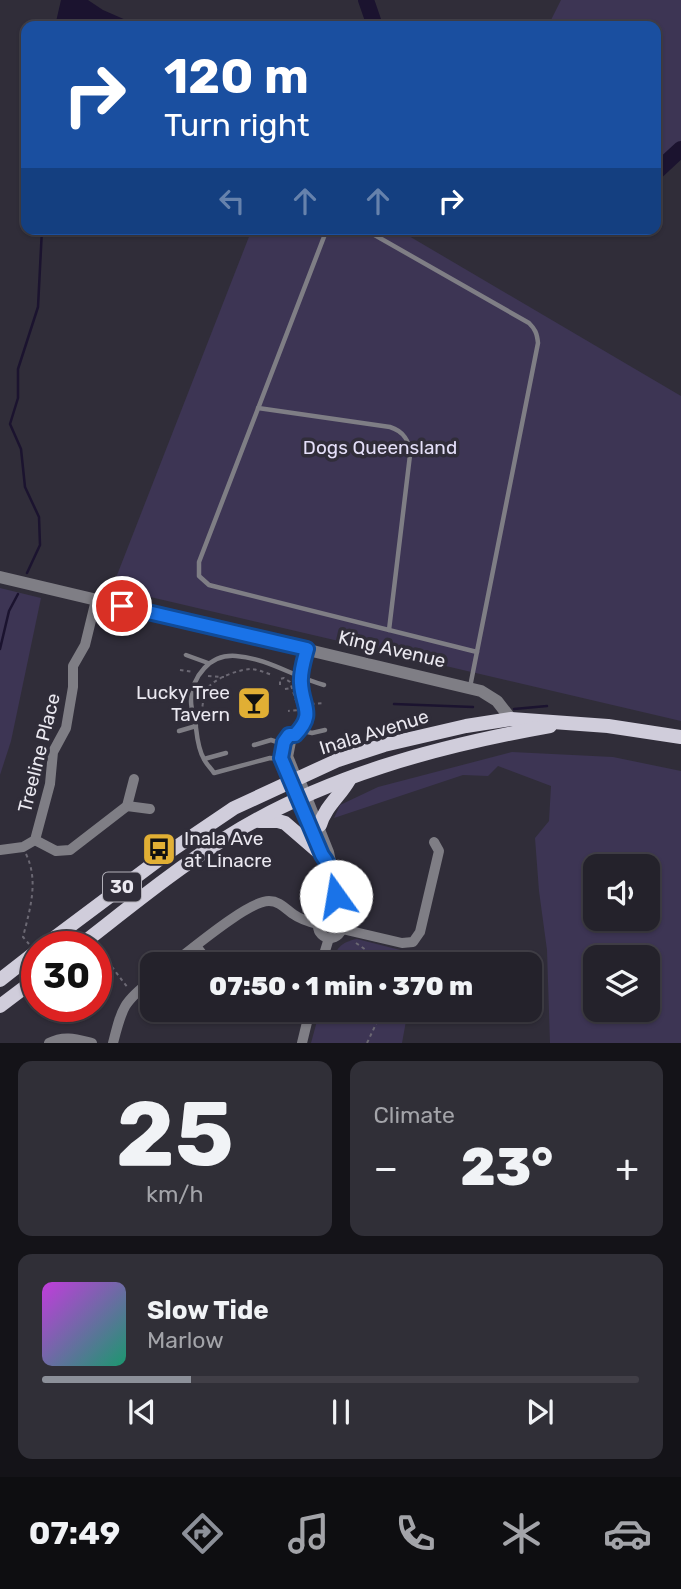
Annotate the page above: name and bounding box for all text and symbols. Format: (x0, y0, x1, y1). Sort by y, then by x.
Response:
text: 120 m (164, 47, 309, 105)
icon: right (49, 49, 140, 140)
text: Turn right (164, 106, 309, 144)
icon: left (213, 182, 251, 220)
icon: ahead (286, 182, 324, 220)
icon: ahead (359, 182, 397, 220)
icon: right (432, 182, 470, 220)
park label: Dogs Queensland (303, 436, 457, 459)
pin (92, 576, 152, 636)
icon: arrive (103, 587, 141, 625)
street label: King Avenue (336, 625, 448, 673)
place label: Lucky Tree Tavern (136, 681, 230, 726)
bar icon: Lucky Tree Tavern (235, 684, 273, 722)
street label: Treeline Place (13, 691, 65, 815)
street label: Inala Avenue (317, 704, 431, 760)
place label: Inala Ave at Linacre (184, 827, 272, 872)
bus stop icon: Inala Ave at Linacre (140, 830, 178, 868)
map controls (583, 854, 660, 1022)
button: sound (583, 854, 660, 931)
position arrow (299, 859, 373, 933)
road number: 30 (103, 872, 141, 902)
speed limit sign: 30 (21, 931, 112, 1022)
button: layers (583, 945, 660, 1022)
text: 07:50 · 1 min · 370 m (209, 971, 473, 1002)
text: 25 (116, 1080, 234, 1188)
text: Climate (374, 1101, 455, 1129)
text: 23° (460, 1136, 553, 1198)
text: − (374, 1145, 398, 1191)
text: + (615, 1145, 639, 1191)
text: km/h (146, 1180, 203, 1208)
text: Slow Tide (147, 1295, 269, 1326)
text: Marlow (147, 1326, 224, 1354)
icon: previous (123, 1393, 161, 1431)
icon: pause (322, 1393, 360, 1431)
icon: next (521, 1393, 559, 1431)
icon: directions (178, 1509, 227, 1558)
icon: music (284, 1509, 333, 1558)
icon: phone (391, 1509, 440, 1558)
icon: climate (497, 1509, 546, 1558)
icon: car (603, 1509, 652, 1558)
text: 07:49 (29, 1514, 120, 1552)

